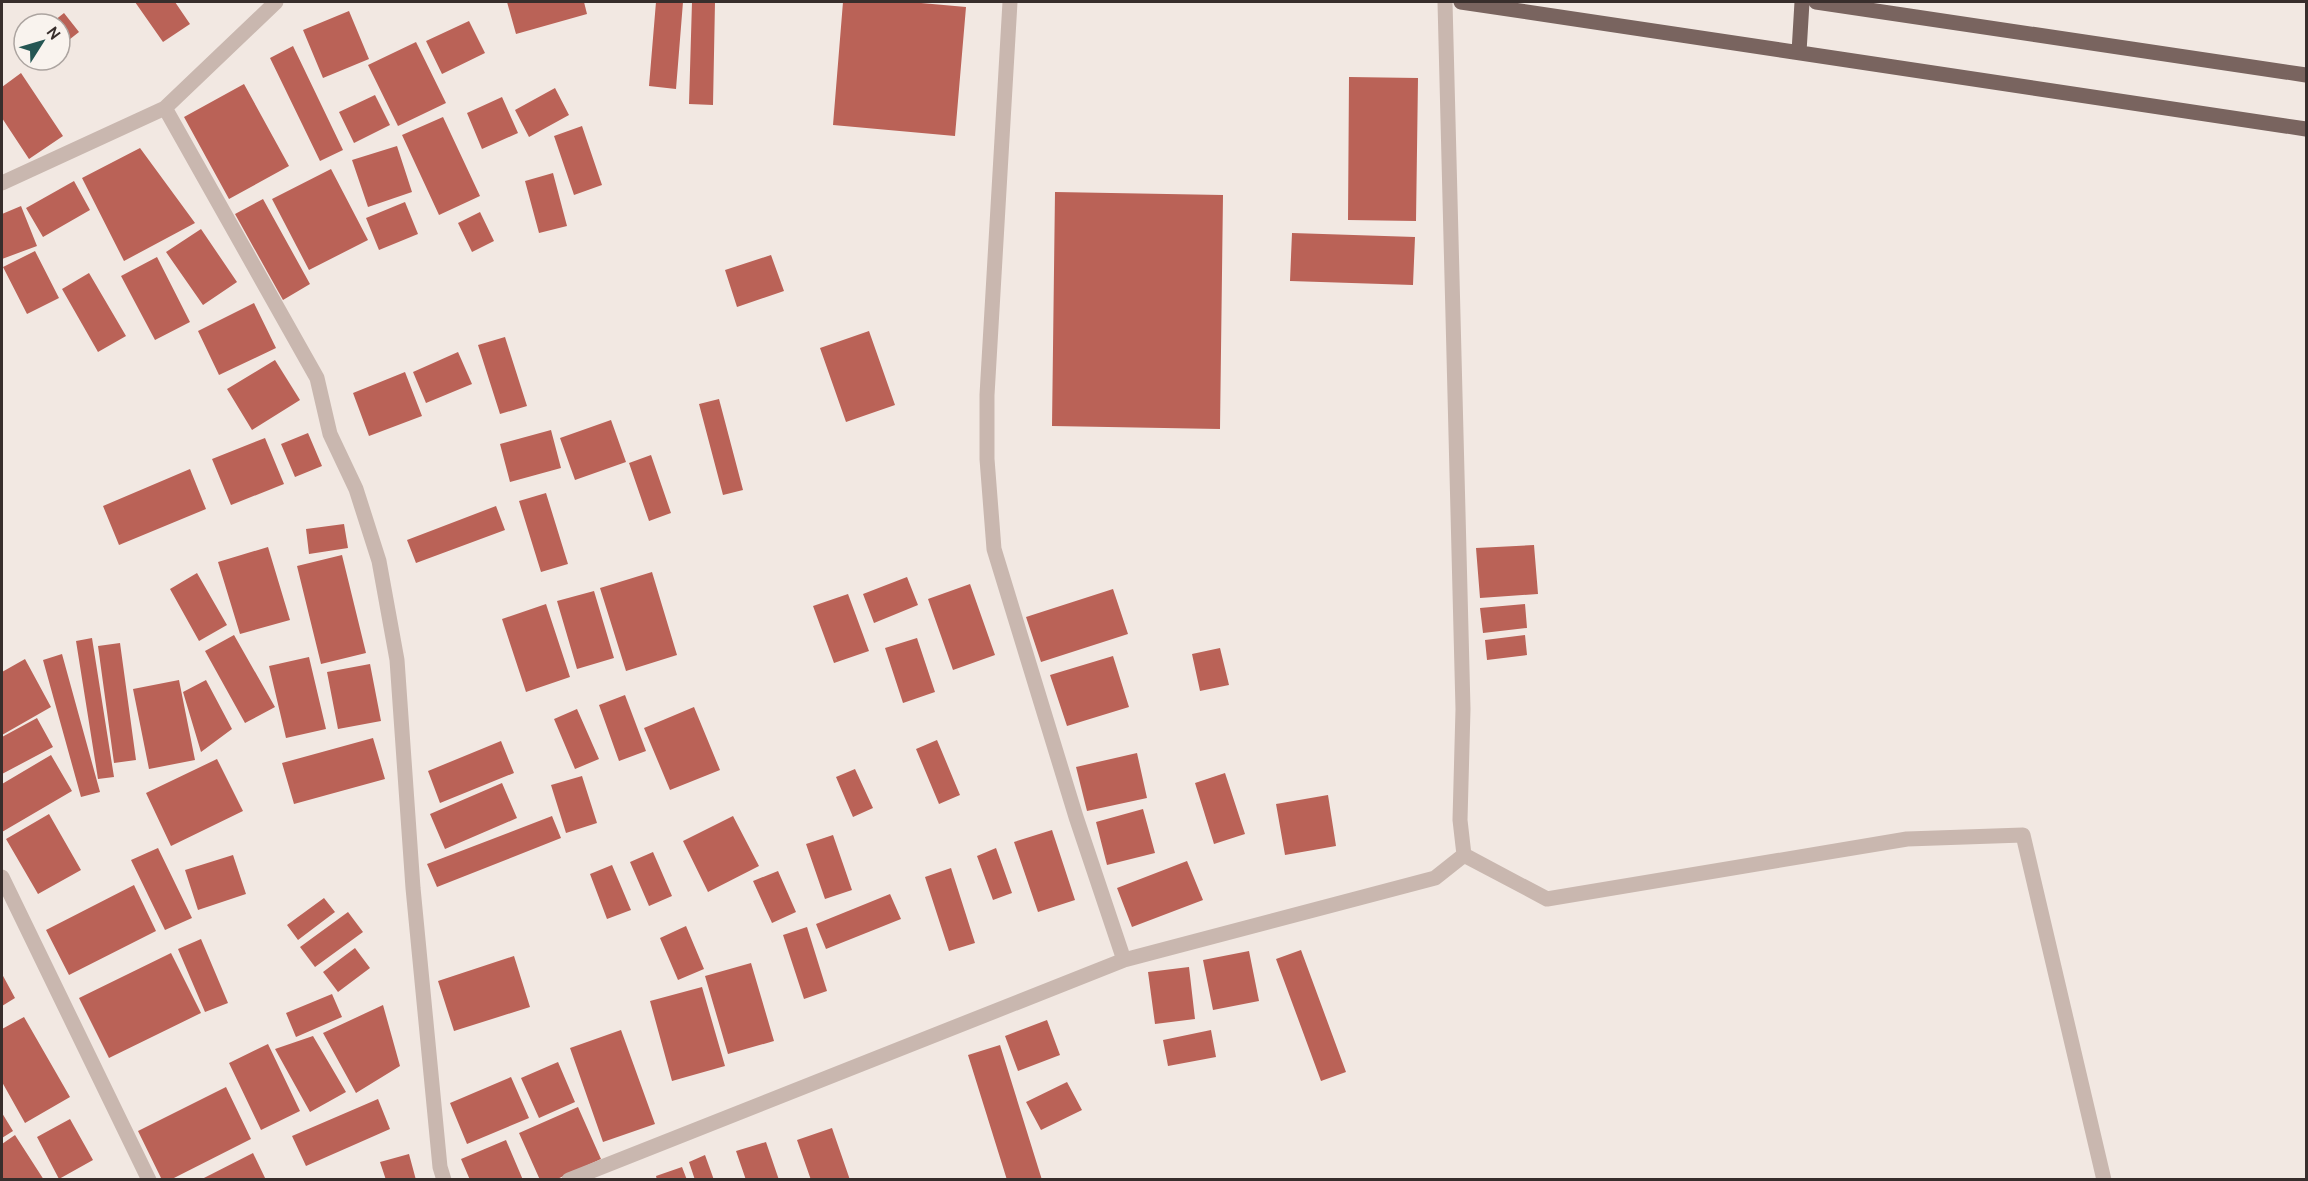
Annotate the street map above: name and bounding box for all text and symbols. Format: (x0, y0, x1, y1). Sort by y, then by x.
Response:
north arrow (12, 12, 72, 72)
text: N (43, 23, 65, 44)

